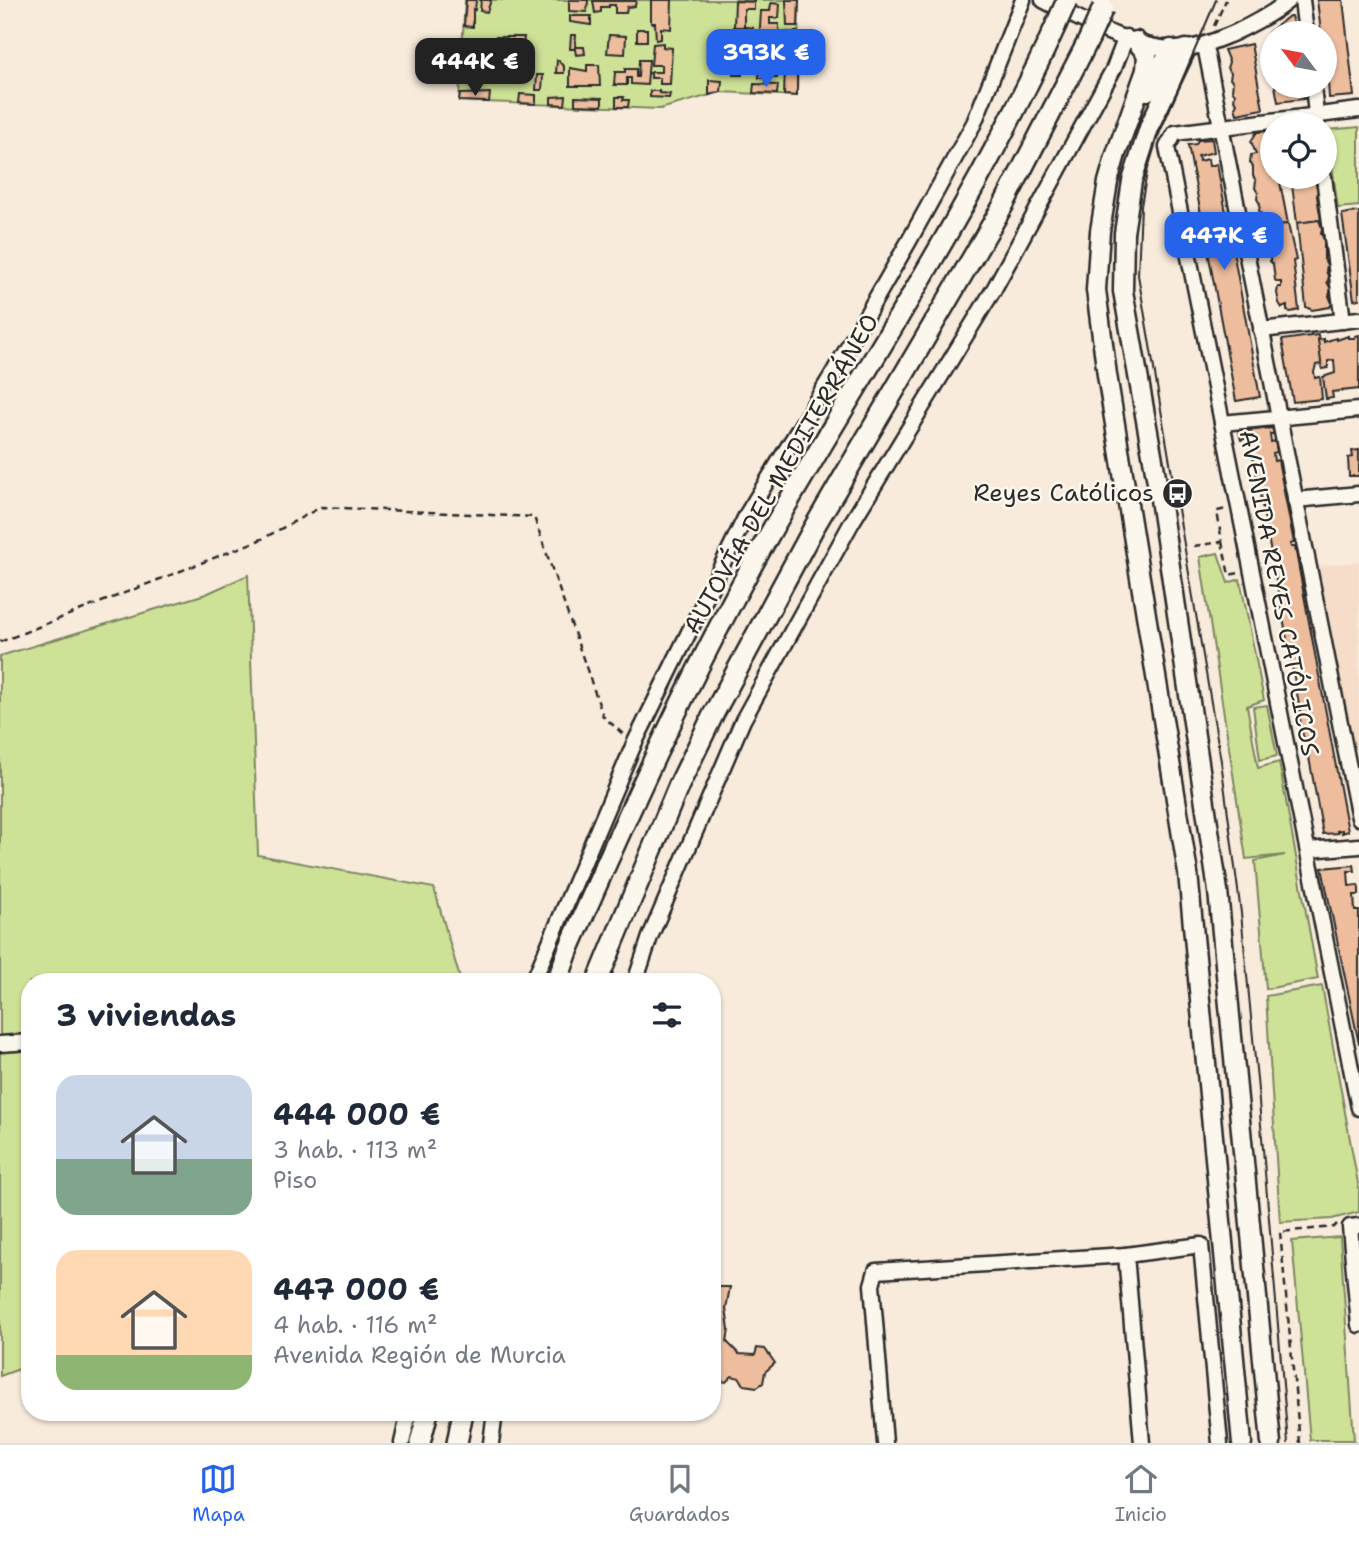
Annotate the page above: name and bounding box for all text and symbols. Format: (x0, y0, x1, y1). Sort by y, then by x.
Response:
north arrow (1260, 21, 1337, 98)
map controls (1260, 21, 1337, 189)
pin: 393K € (709, 29, 823, 89)
text: 393K € (722, 37, 810, 67)
pin: 444K € (418, 38, 532, 98)
text: 444K € (431, 46, 519, 76)
button: locate (1260, 112, 1337, 189)
pin: 447K € (1167, 212, 1281, 272)
text: 447K € (1181, 220, 1267, 250)
street label: AUTOVÍA DEL MEDITERRÁNEO (676, 308, 886, 640)
street label: AVENIDA REYES CATÓLICOS (1232, 427, 1326, 759)
bus stop icon: Reyes Católicos (1160, 476, 1194, 510)
place label: Reyes Católicos (973, 477, 1154, 509)
text: 3 viviendas (56, 995, 236, 1036)
icon: filters (648, 996, 686, 1034)
text: 444 000 € (273, 1094, 440, 1135)
icon: home (112, 1103, 196, 1187)
text: 3 hab. · 113 m² (273, 1135, 437, 1165)
text: Piso (273, 1165, 317, 1195)
text: 447 000 € (273, 1269, 439, 1310)
icon: home (112, 1278, 196, 1362)
text: 4 hab. · 116 m² (273, 1310, 438, 1340)
text: Avenida Región de Murcia (273, 1340, 566, 1370)
tab: Mapa (192, 1460, 245, 1527)
tab: Guardados (629, 1460, 730, 1527)
tab: Inicio (1115, 1460, 1167, 1527)

